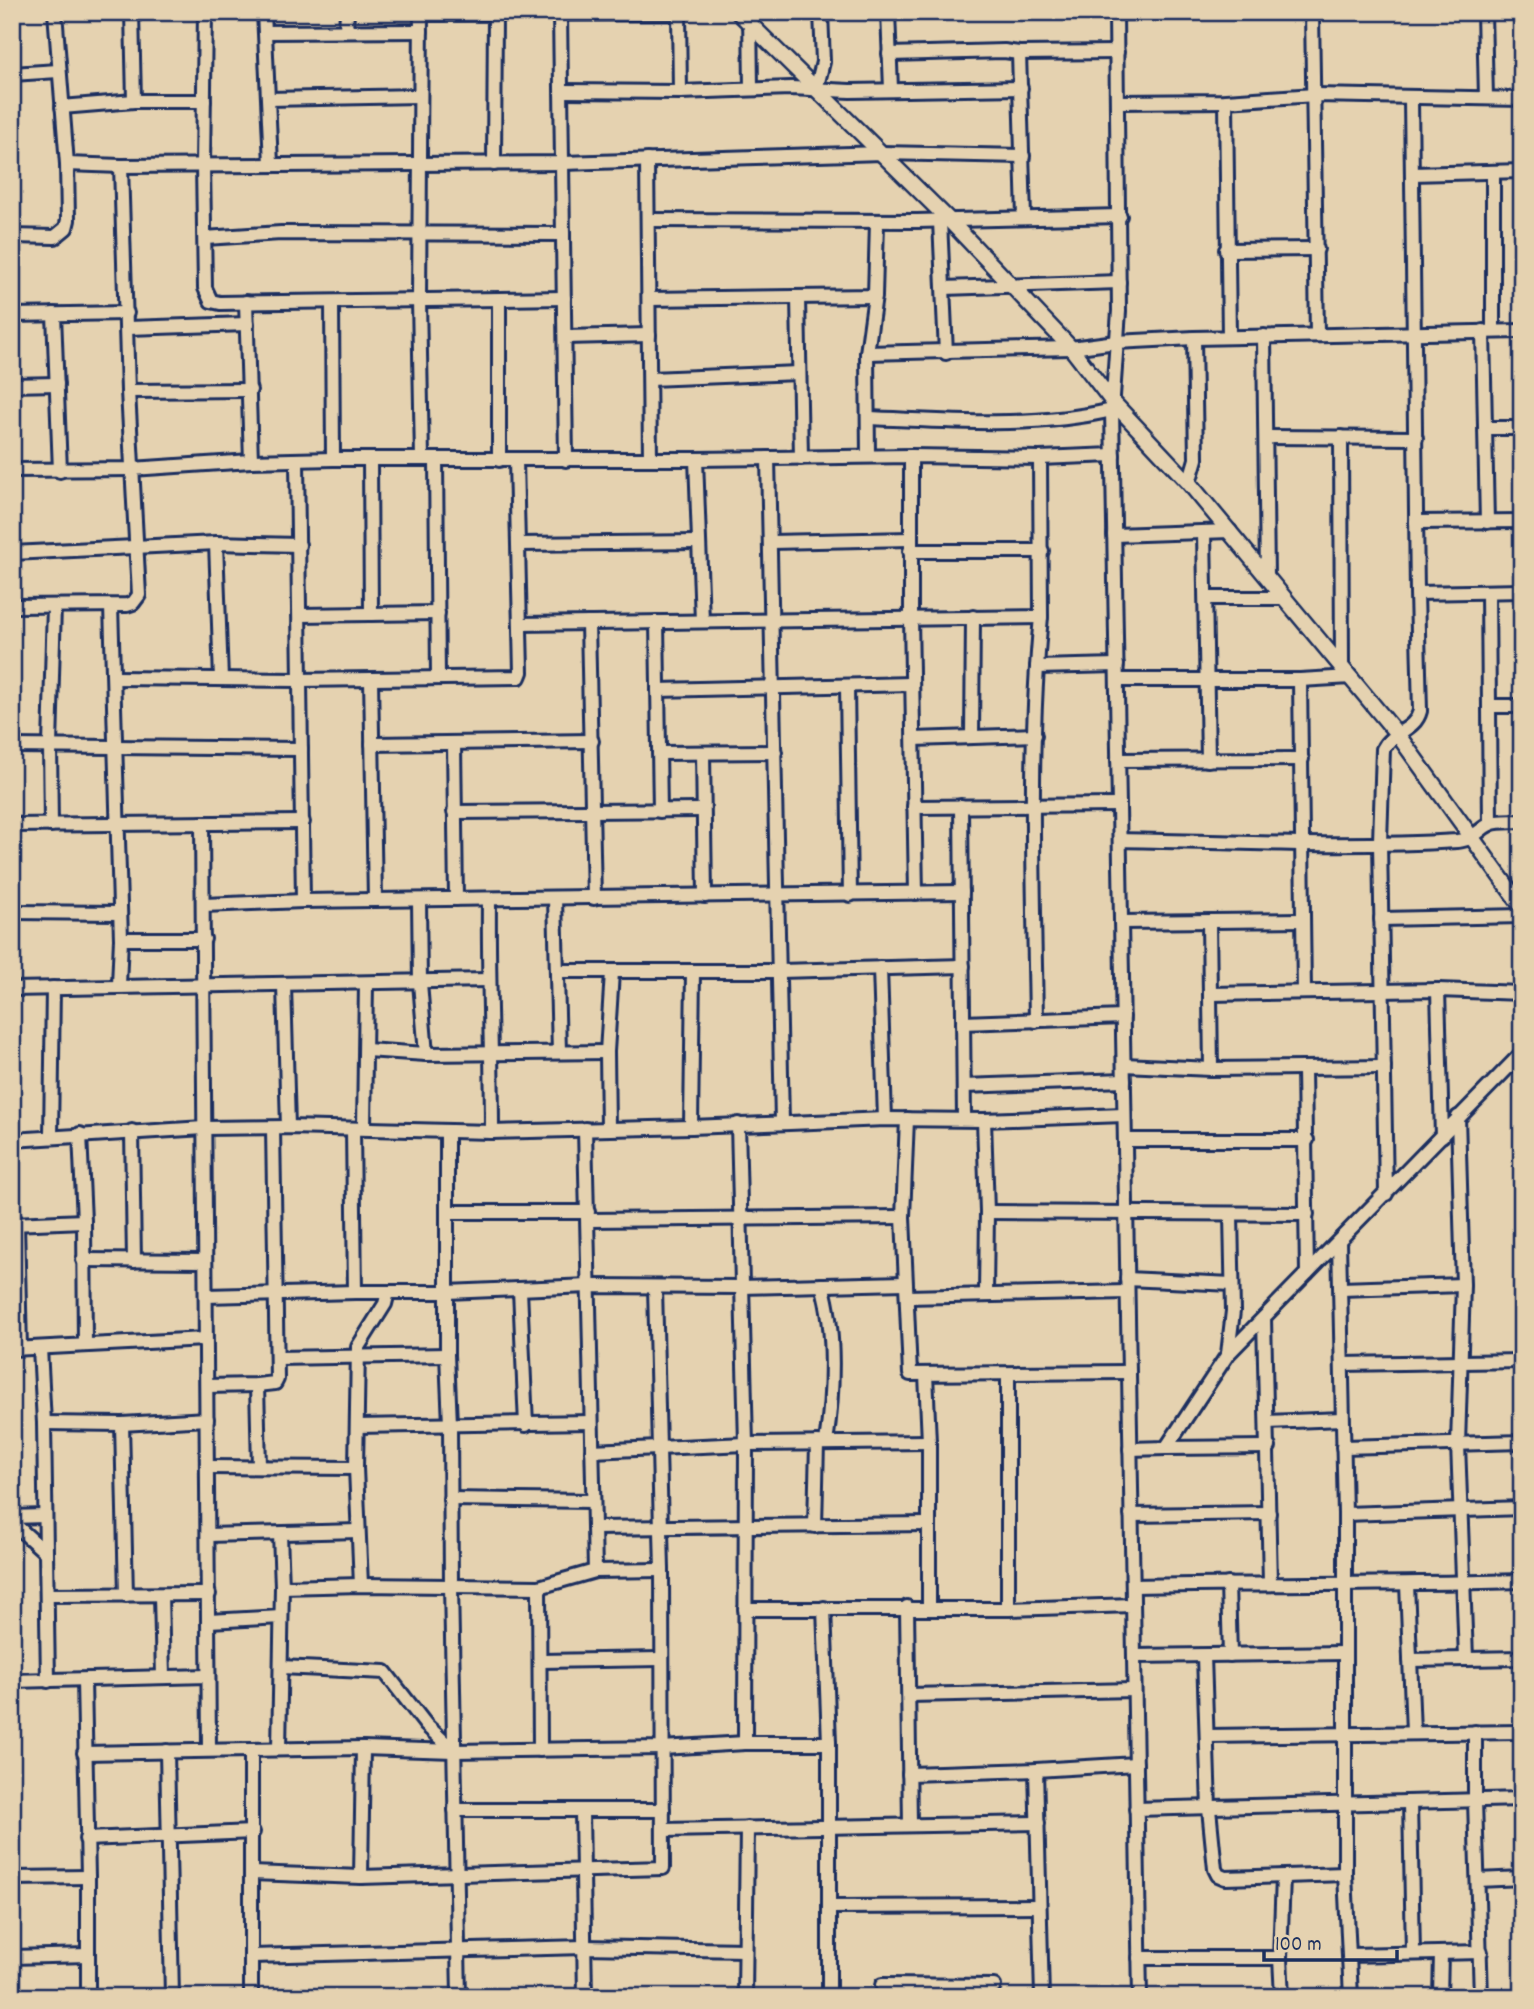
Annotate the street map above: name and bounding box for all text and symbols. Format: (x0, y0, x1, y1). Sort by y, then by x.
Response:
scale bar (1264, 1918, 1398, 1962)
text: 100 m (1275, 1931, 1322, 1961)

